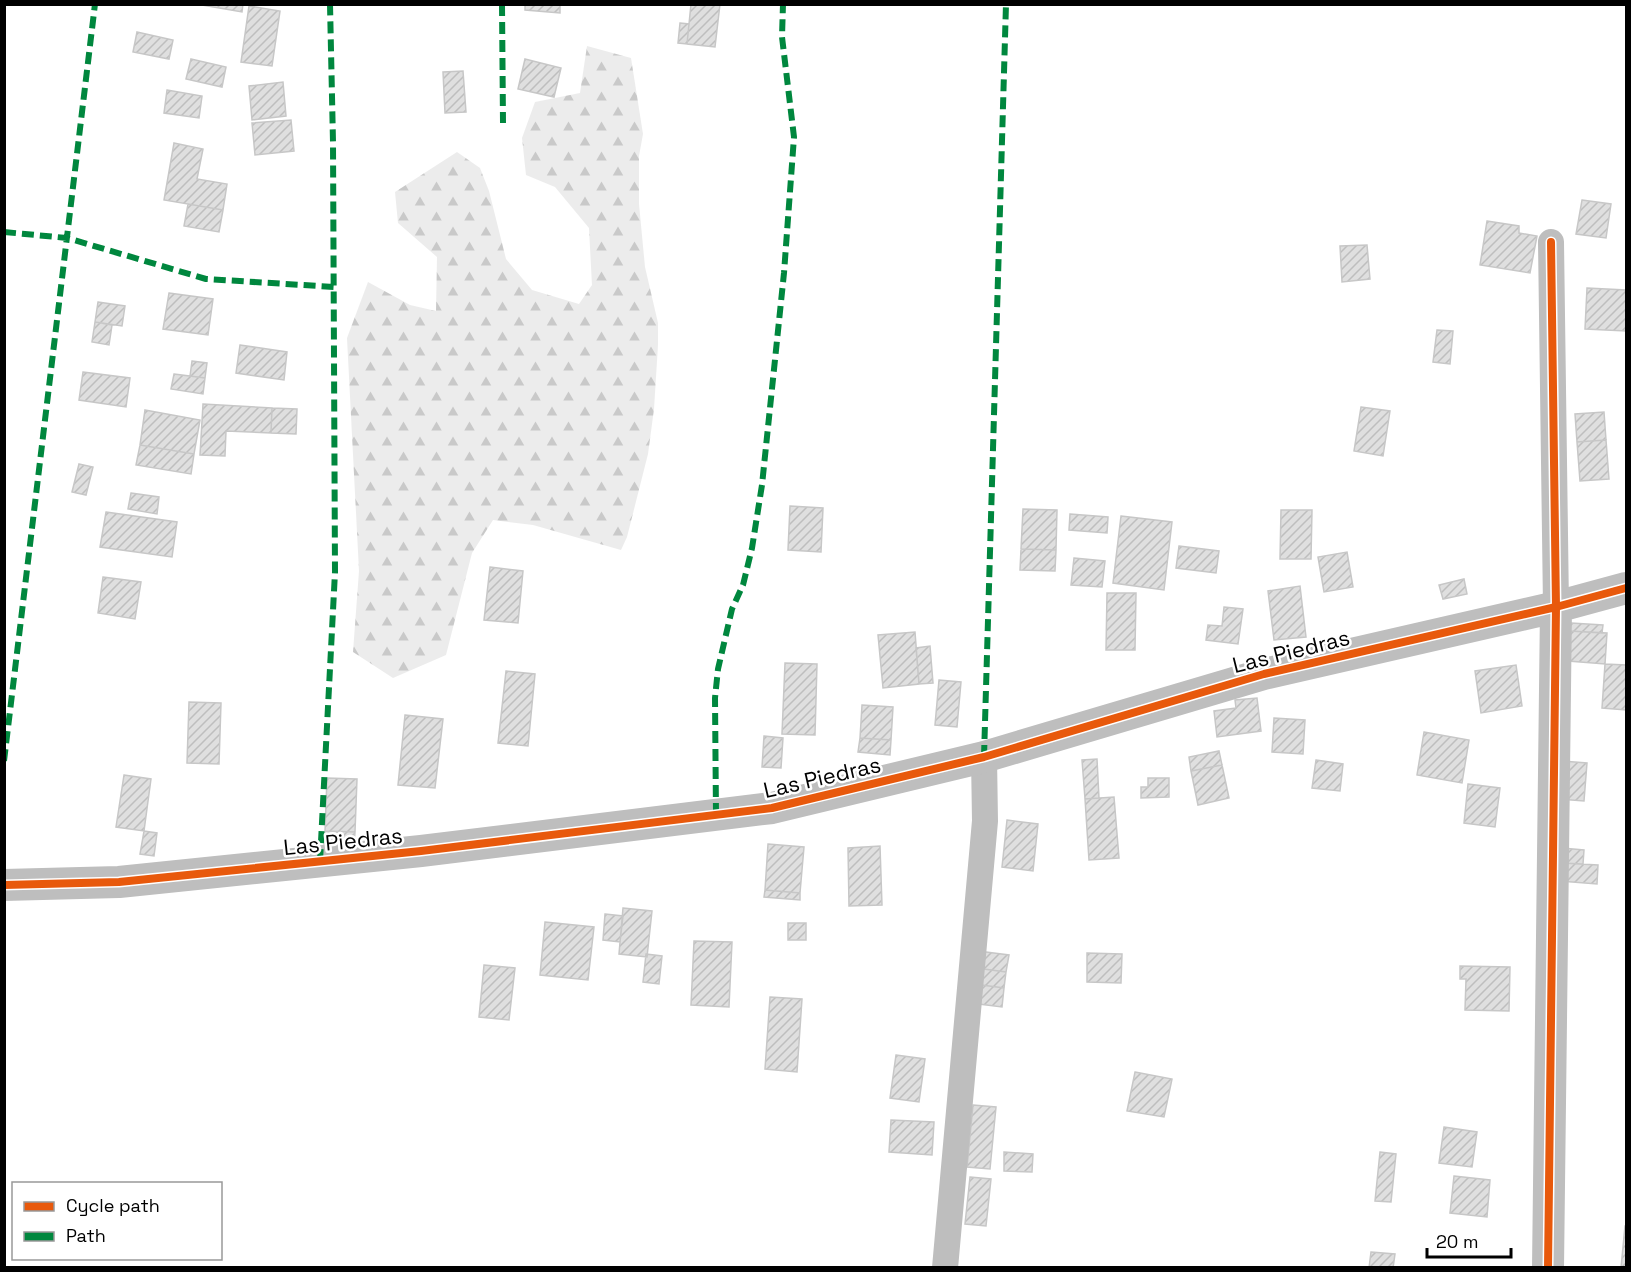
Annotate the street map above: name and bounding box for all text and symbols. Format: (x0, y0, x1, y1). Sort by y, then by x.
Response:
street label: Las Piedras (1230, 623, 1352, 679)
street label: Las Piedras (761, 750, 883, 804)
street label: Las Piedras (282, 821, 404, 861)
legend (12, 1182, 222, 1260)
text: Cycle path (66, 1194, 160, 1217)
scale bar (1427, 1221, 1511, 1259)
text: Path (66, 1224, 106, 1247)
text: 20 m (1436, 1230, 1479, 1253)

